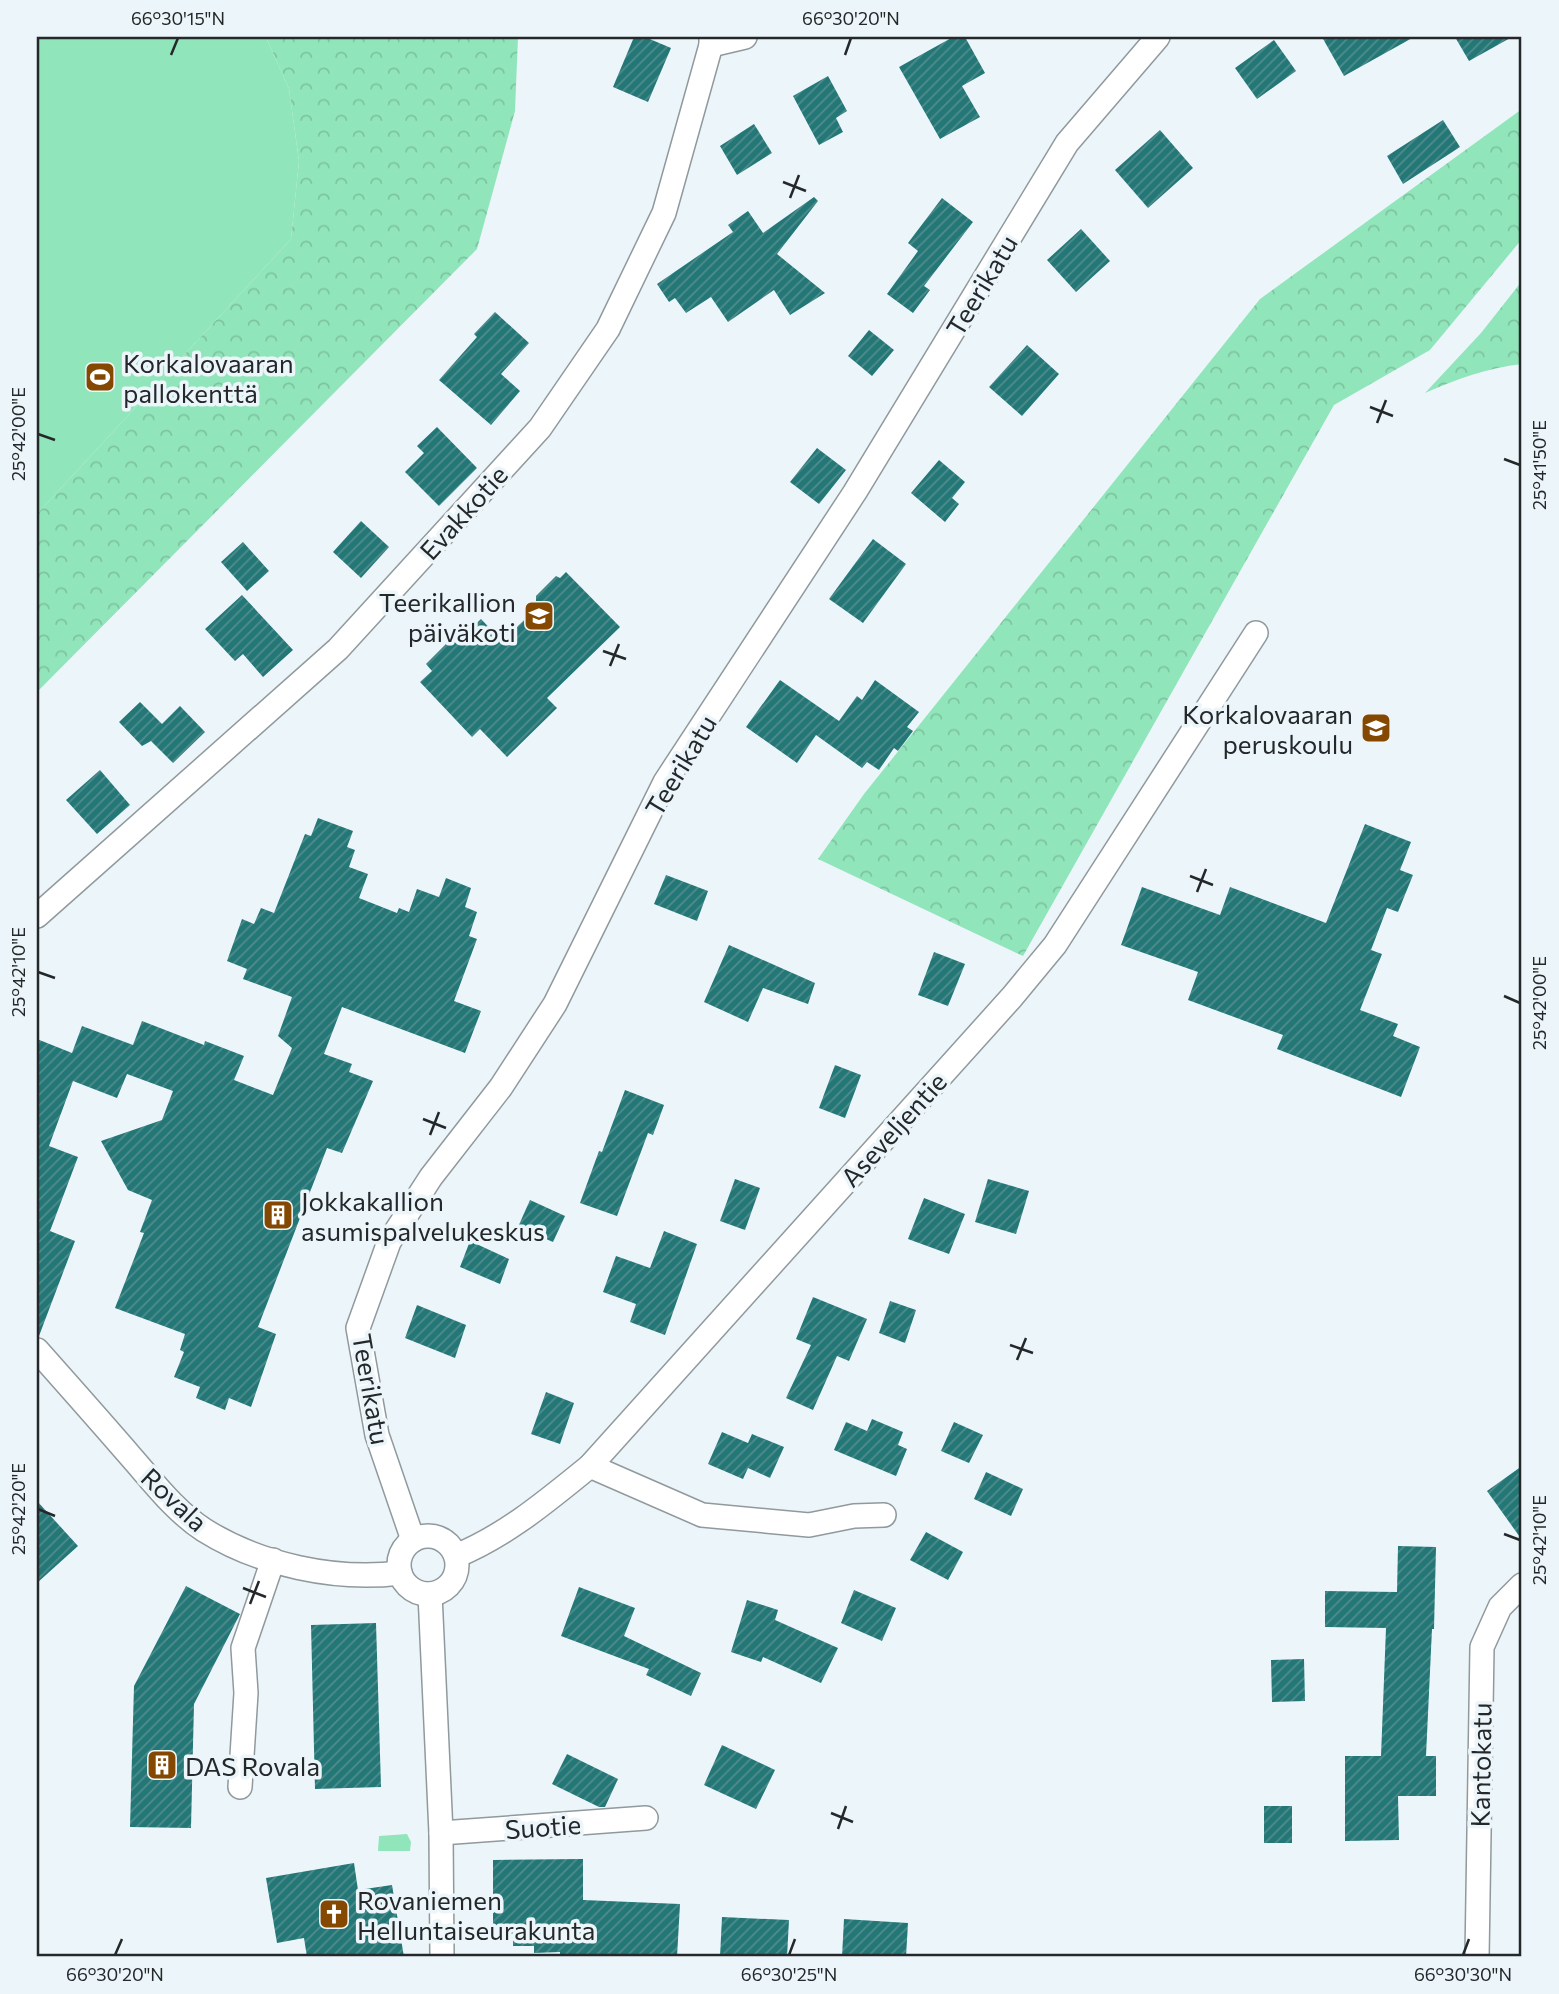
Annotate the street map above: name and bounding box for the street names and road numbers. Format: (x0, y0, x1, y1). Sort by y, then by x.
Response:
street label: Teerikatu (939, 229, 1023, 341)
street label: Evakkotie (413, 459, 513, 565)
street label: Teerikatu (638, 709, 722, 821)
street label: Aseveljentie (834, 1066, 952, 1192)
street label: Teerikatu (347, 1331, 397, 1447)
street label: Rovala (136, 1461, 214, 1537)
street label: Kantokatu (1463, 1702, 1497, 1828)
street label: Suotie (504, 1808, 582, 1844)

